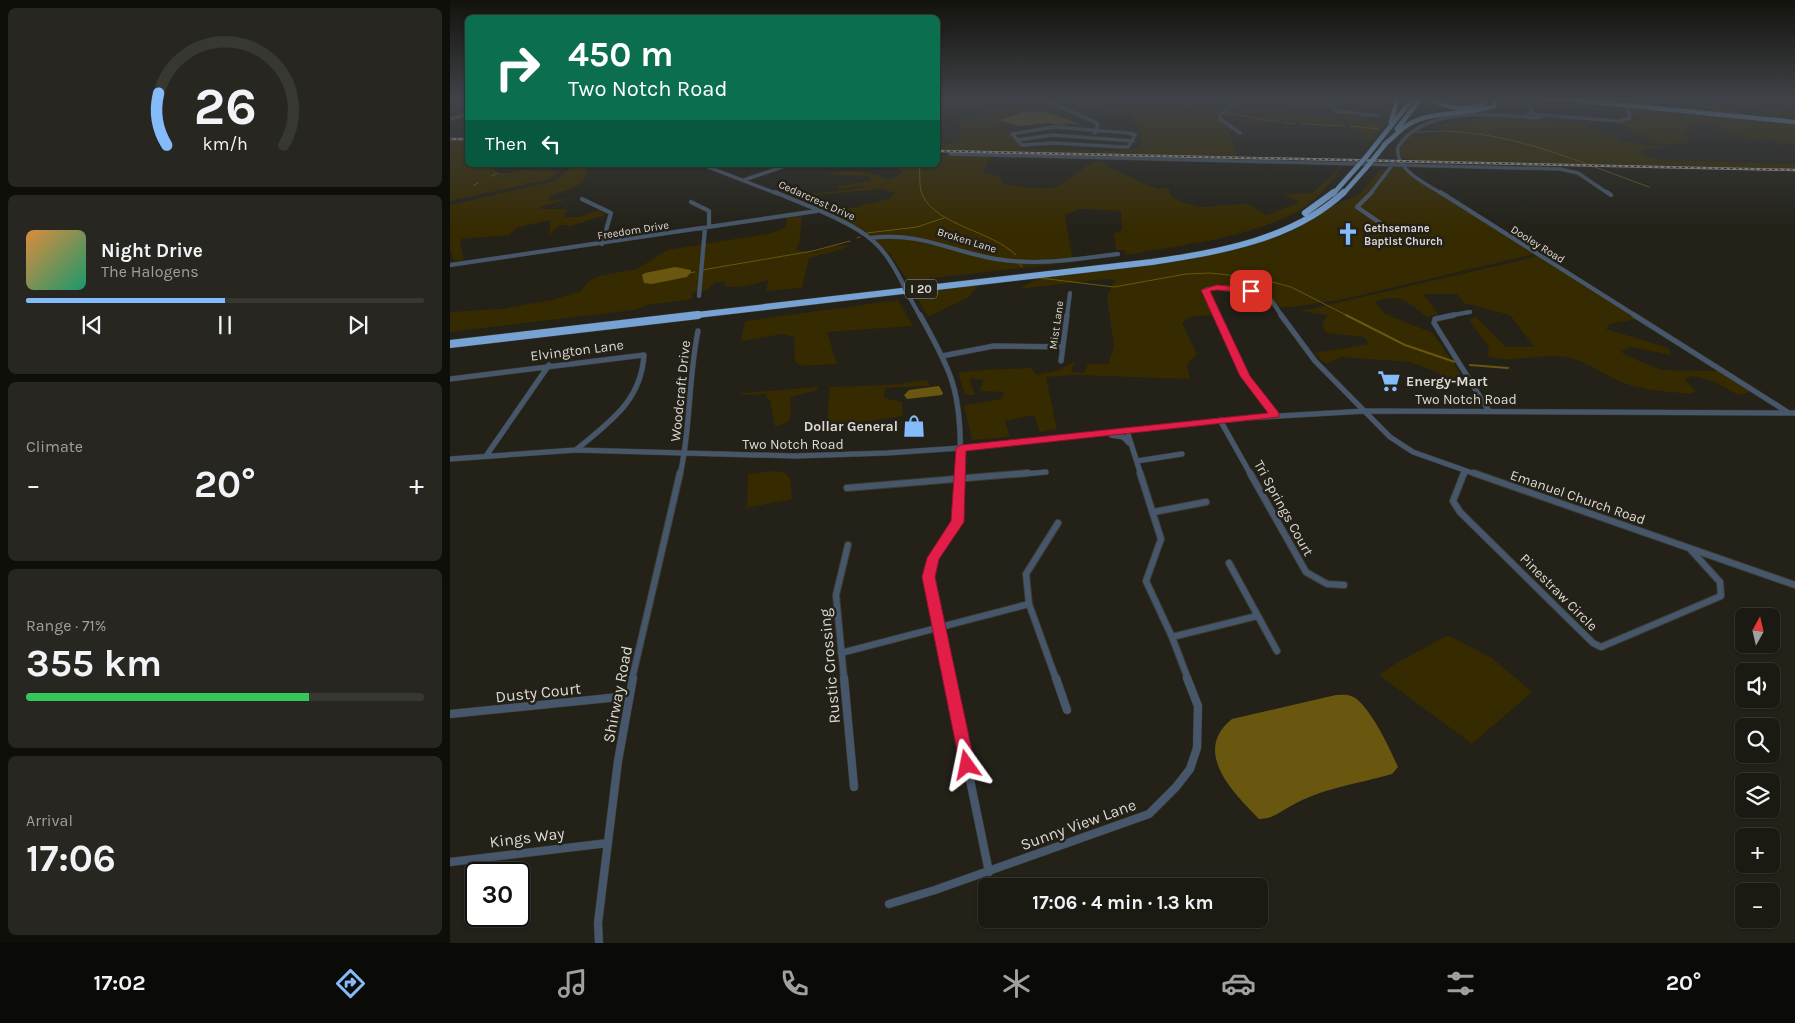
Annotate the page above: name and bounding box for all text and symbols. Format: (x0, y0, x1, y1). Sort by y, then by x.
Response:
text: 450 m (568, 34, 673, 75)
icon: right (485, 35, 550, 100)
text: 26 (193, 76, 257, 137)
text: Two Notch Road (568, 76, 728, 102)
icon: left (537, 130, 565, 158)
text: Then (485, 133, 527, 155)
text: km/h (202, 134, 248, 155)
street label: Cedarcrest Drive (776, 178, 857, 223)
street label: Freedom Drive (596, 218, 670, 243)
church icon: Gethsemane Baptist Church (1335, 221, 1361, 247)
place label: Gethsemane Baptist Church (1364, 222, 1443, 248)
street label: Dooley Road (1508, 223, 1567, 266)
street label: Broken Lane (936, 225, 998, 256)
text: Night Drive (101, 240, 203, 262)
text: The Halogens (101, 262, 199, 281)
pin (1230, 270, 1272, 312)
icon: arrive (1237, 277, 1265, 305)
road number: I 20 (905, 280, 937, 298)
street label: Mist Lane (1047, 300, 1066, 350)
icon: previous (78, 311, 106, 339)
icon: pause (211, 311, 239, 339)
icon: next (344, 311, 372, 339)
street label: Elvington Lane (529, 336, 625, 365)
street label: Woodcraft Drive (667, 340, 694, 443)
supermarket icon: Energy-Mart (1376, 368, 1402, 394)
place label: Energy-Mart (1406, 373, 1488, 390)
street label: Two Notch Road (1415, 391, 1517, 408)
shop icon: Dollar General (901, 413, 927, 439)
place label: Dollar General (804, 418, 898, 435)
street label: Two Notch Road (742, 436, 844, 453)
text: Climate (26, 437, 83, 456)
street label: Tri Springs Court (1250, 458, 1317, 559)
text: 20° (194, 462, 256, 507)
street label: Emanuel Church Road (1508, 466, 1648, 529)
text: − (26, 468, 41, 501)
text: + (409, 468, 424, 501)
street label: Pinestraw Circle (1516, 550, 1601, 635)
street label: Rustic Crossing (815, 608, 844, 724)
north arrow (1735, 608, 1780, 652)
map controls (1735, 608, 1780, 928)
text: Range · 71% (26, 616, 106, 635)
text: 355 km (26, 641, 162, 686)
street label: Shirway Road (599, 644, 636, 744)
button: sound (1735, 663, 1780, 708)
street label: Dusty Court (494, 679, 582, 706)
button: search (1735, 718, 1780, 763)
position arrow (940, 738, 992, 790)
button: layers (1735, 773, 1780, 818)
street label: Sunny View Lane (1018, 795, 1138, 854)
text: Arrival (26, 811, 73, 830)
street label: Kings Way (488, 823, 566, 852)
button: + (1735, 828, 1780, 873)
text: 17:06 (26, 836, 116, 881)
speed limit sign: 30 (465, 862, 530, 927)
button: − (1735, 883, 1780, 928)
text: 17:06 · 4 min · 1.3 km (1032, 892, 1214, 914)
icon: directions (333, 966, 368, 1001)
icon: music (555, 966, 590, 1001)
icon: phone (777, 966, 812, 1001)
icon: climate (999, 966, 1034, 1001)
icon: car (1221, 966, 1256, 1001)
icon: filters (1443, 966, 1478, 1001)
text: 17:02 (94, 970, 146, 996)
text: 20° (1666, 970, 1701, 996)

